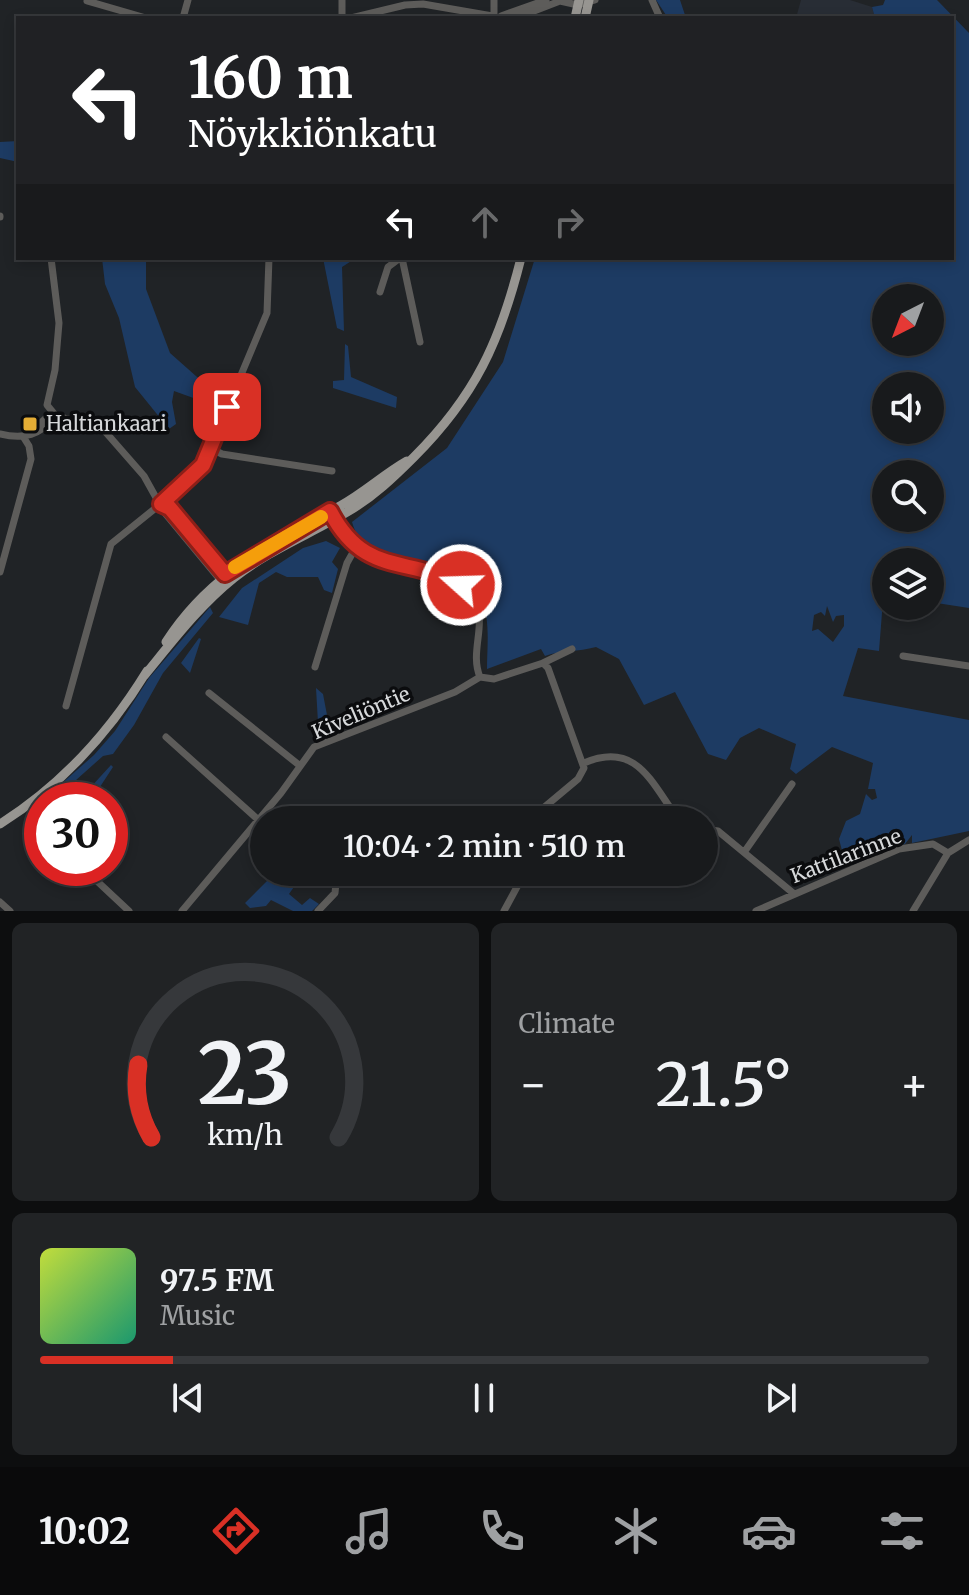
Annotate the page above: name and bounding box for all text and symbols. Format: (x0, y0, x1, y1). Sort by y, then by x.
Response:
text: 160 m (188, 43, 353, 113)
icon: left (56, 48, 160, 152)
text: Nöykkiönkatu (188, 112, 437, 157)
icon: left (379, 200, 423, 244)
icon: ahead (463, 200, 507, 244)
icon: right (547, 200, 591, 244)
north arrow (872, 284, 944, 356)
map controls (872, 284, 944, 620)
button: sound (872, 372, 944, 444)
pin (193, 373, 261, 441)
icon: arrive (205, 385, 249, 429)
place label: Haltiankaari (46, 411, 167, 436)
marker: Haltiankaari (21, 415, 39, 433)
button: search (872, 460, 944, 532)
position arrow (419, 543, 503, 627)
button: layers (872, 548, 944, 620)
street label: Kiveliöntie (308, 681, 414, 744)
speed limit sign: 30 (24, 782, 128, 886)
street label: Kattilarinne (787, 823, 905, 888)
text: 10:04 · 2 min · 510 m (343, 827, 625, 865)
text: Climate (519, 1007, 615, 1040)
text: 23 (198, 1022, 292, 1127)
text: 21.5° (656, 1047, 792, 1122)
text: − (519, 1057, 548, 1112)
text: + (900, 1057, 929, 1112)
text: km/h (207, 1117, 283, 1153)
text: 97.5 FM (160, 1261, 274, 1299)
text: Music (160, 1299, 235, 1332)
icon: previous (166, 1376, 210, 1420)
icon: pause (462, 1376, 506, 1420)
icon: next (759, 1376, 803, 1420)
icon: directions (208, 1503, 264, 1559)
icon: music (341, 1503, 397, 1559)
icon: phone (474, 1503, 530, 1559)
icon: climate (608, 1503, 664, 1559)
icon: car (741, 1503, 797, 1559)
icon: filters (874, 1503, 930, 1559)
text: 10:02 (39, 1509, 130, 1554)

